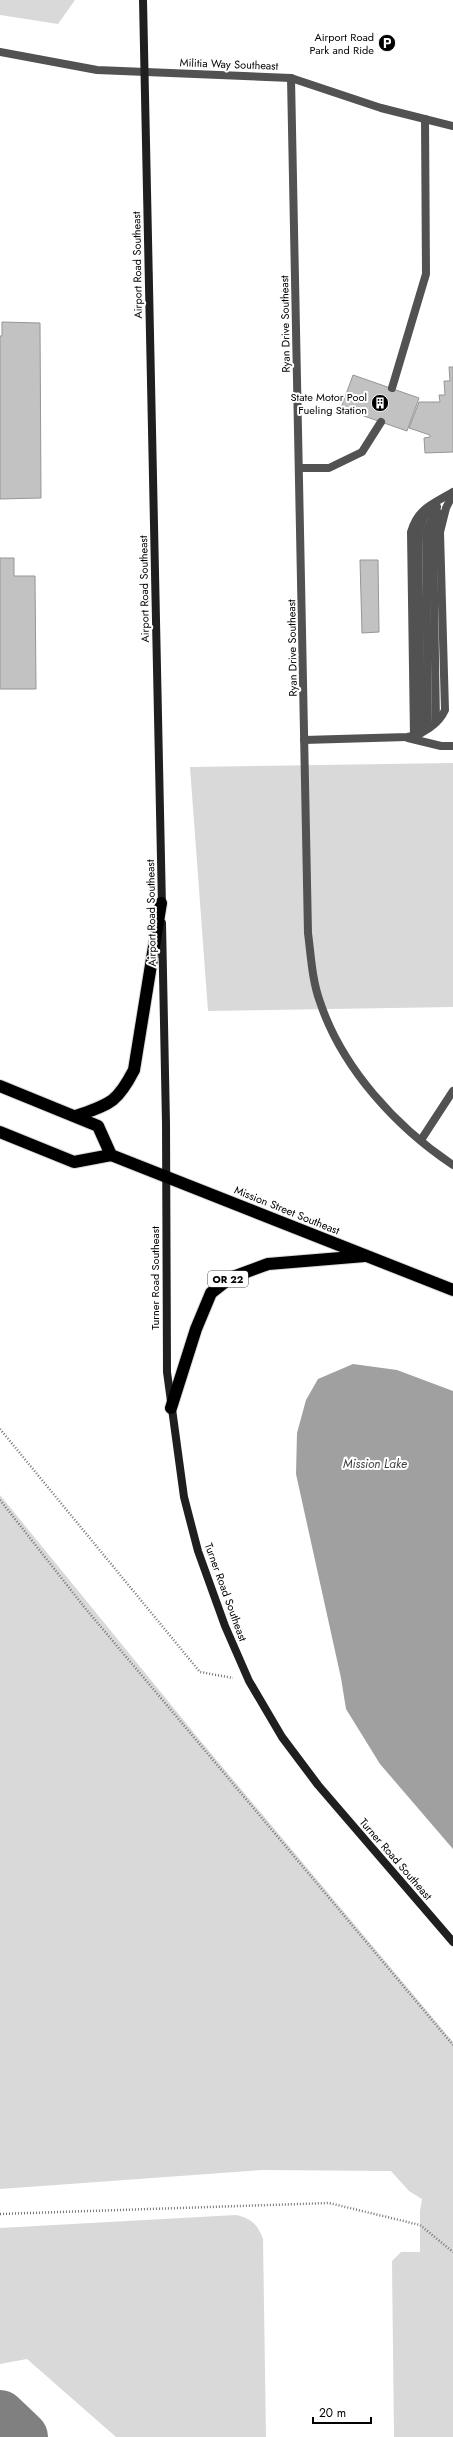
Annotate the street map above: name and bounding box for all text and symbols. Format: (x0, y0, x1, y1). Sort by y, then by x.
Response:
place label: Airport Road Park and Ride (310, 29, 374, 58)
parking icon: Airport Road Park and Ride (377, 33, 397, 53)
street label: Militia Way Southeast (179, 54, 279, 74)
street label: Airport Road Southeast (128, 211, 146, 319)
street label: Ryan Drive Southeast (276, 275, 294, 373)
place label: State Motor Pool Fueling Station (291, 389, 367, 418)
building icon: State Motor Pool Fueling Station (370, 393, 390, 413)
street label: Airport Road Southeast (135, 535, 153, 643)
street label: Ryan Drive Southeast (283, 599, 301, 697)
street label: Airport Road Southeast (142, 859, 160, 967)
street label: Mission Street Southeast (232, 1182, 342, 1239)
street label: Turner Road Southeast (147, 1226, 163, 1330)
road number: OR 22 (208, 1271, 248, 1287)
water label: Mission Lake (343, 1455, 407, 1473)
street label: Turner Road Southeast (201, 1541, 251, 1644)
street label: Turner Road Southeast (356, 1815, 436, 1904)
scale bar (313, 2399, 371, 2425)
text: 20 m (319, 2404, 346, 2422)

